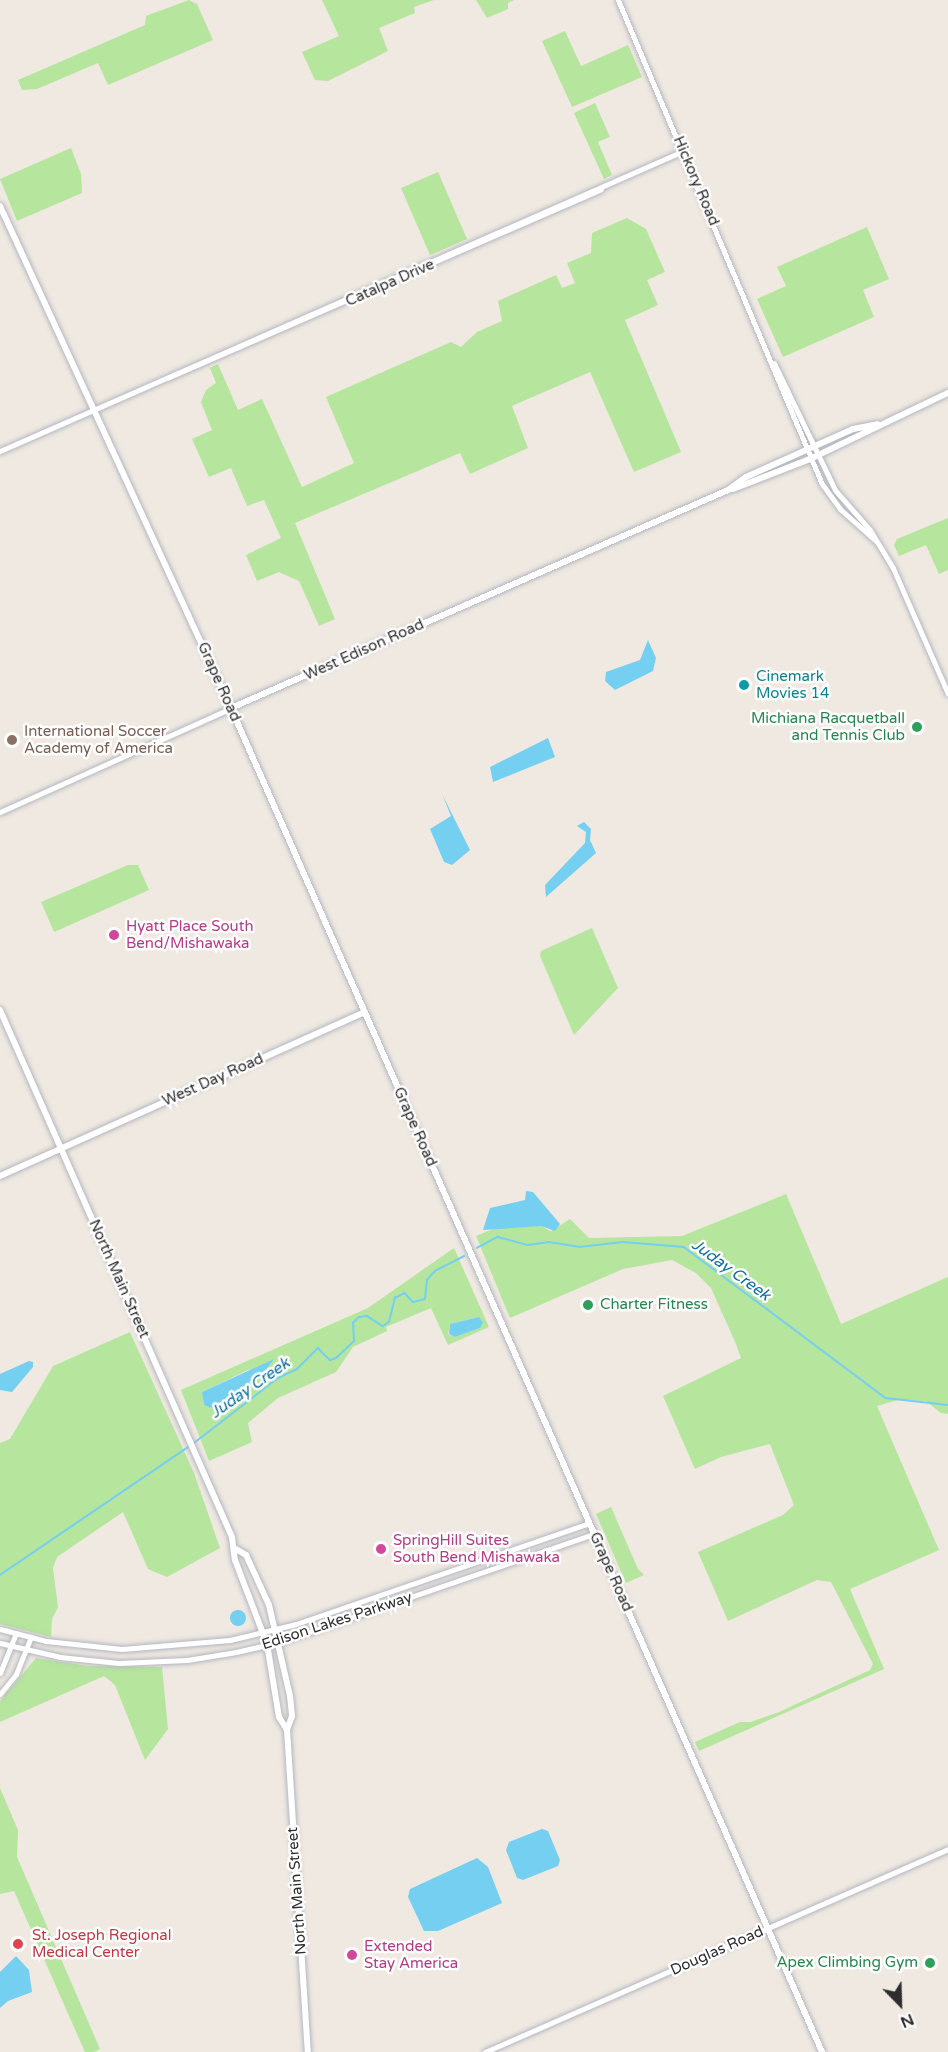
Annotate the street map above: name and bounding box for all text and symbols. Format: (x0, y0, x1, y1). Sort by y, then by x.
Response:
street label: Hickory Road (669, 134, 723, 228)
street label: Catalpa Drive (343, 255, 437, 311)
street label: West Edison Road (301, 615, 427, 685)
street label: Grape Road (193, 639, 245, 725)
place label: Cinemark Movies 14 (756, 667, 829, 702)
marker: Cinemark Movies 14 (737, 678, 751, 692)
place label: Michiana Racquetball and Tennis Club (751, 709, 905, 744)
marker: Michiana Racquetball and Tennis Club (910, 720, 924, 734)
place label: International Soccer Academy of America (24, 722, 173, 757)
marker: International Soccer Academy of America (5, 733, 19, 747)
place label: Hyatt Place South Bend/Mishawaka (126, 917, 254, 952)
marker: Hyatt Place South Bend/Mishawaka (107, 928, 121, 942)
street label: West Day Road (160, 1050, 266, 1110)
street label: Grape Road (389, 1084, 441, 1170)
street label: North Main Street (85, 1217, 153, 1341)
water label: Juday Creek (688, 1235, 774, 1305)
place label: Charter Fitness (600, 1296, 708, 1314)
marker: Charter Fitness (581, 1298, 595, 1312)
water label: Juday Creek (207, 1354, 293, 1422)
street label: Grape Road (585, 1529, 637, 1615)
place label: SpringHill Suites South Bend Mishawaka (393, 1531, 560, 1566)
marker: SpringHill Suites South Bend Mishawaka (374, 1542, 388, 1556)
street label: Edison Lakes Parkway (260, 1588, 414, 1654)
street label: North Main Street (284, 1827, 310, 1955)
street label: Douglas Road (668, 1923, 766, 1979)
place label: St. Joseph Regional Medical Center (32, 1926, 172, 1961)
marker: St. Joseph Regional Medical Center (9, 1935, 27, 1953)
place label: Extended Stay America (364, 1937, 458, 1972)
marker: Extended Stay America (345, 1948, 359, 1962)
place label: Apex Climbing Gym (776, 1954, 918, 1972)
marker: Apex Climbing Gym (923, 1956, 937, 1970)
north arrow (870, 1974, 930, 2034)
text: N (897, 2009, 917, 2032)

